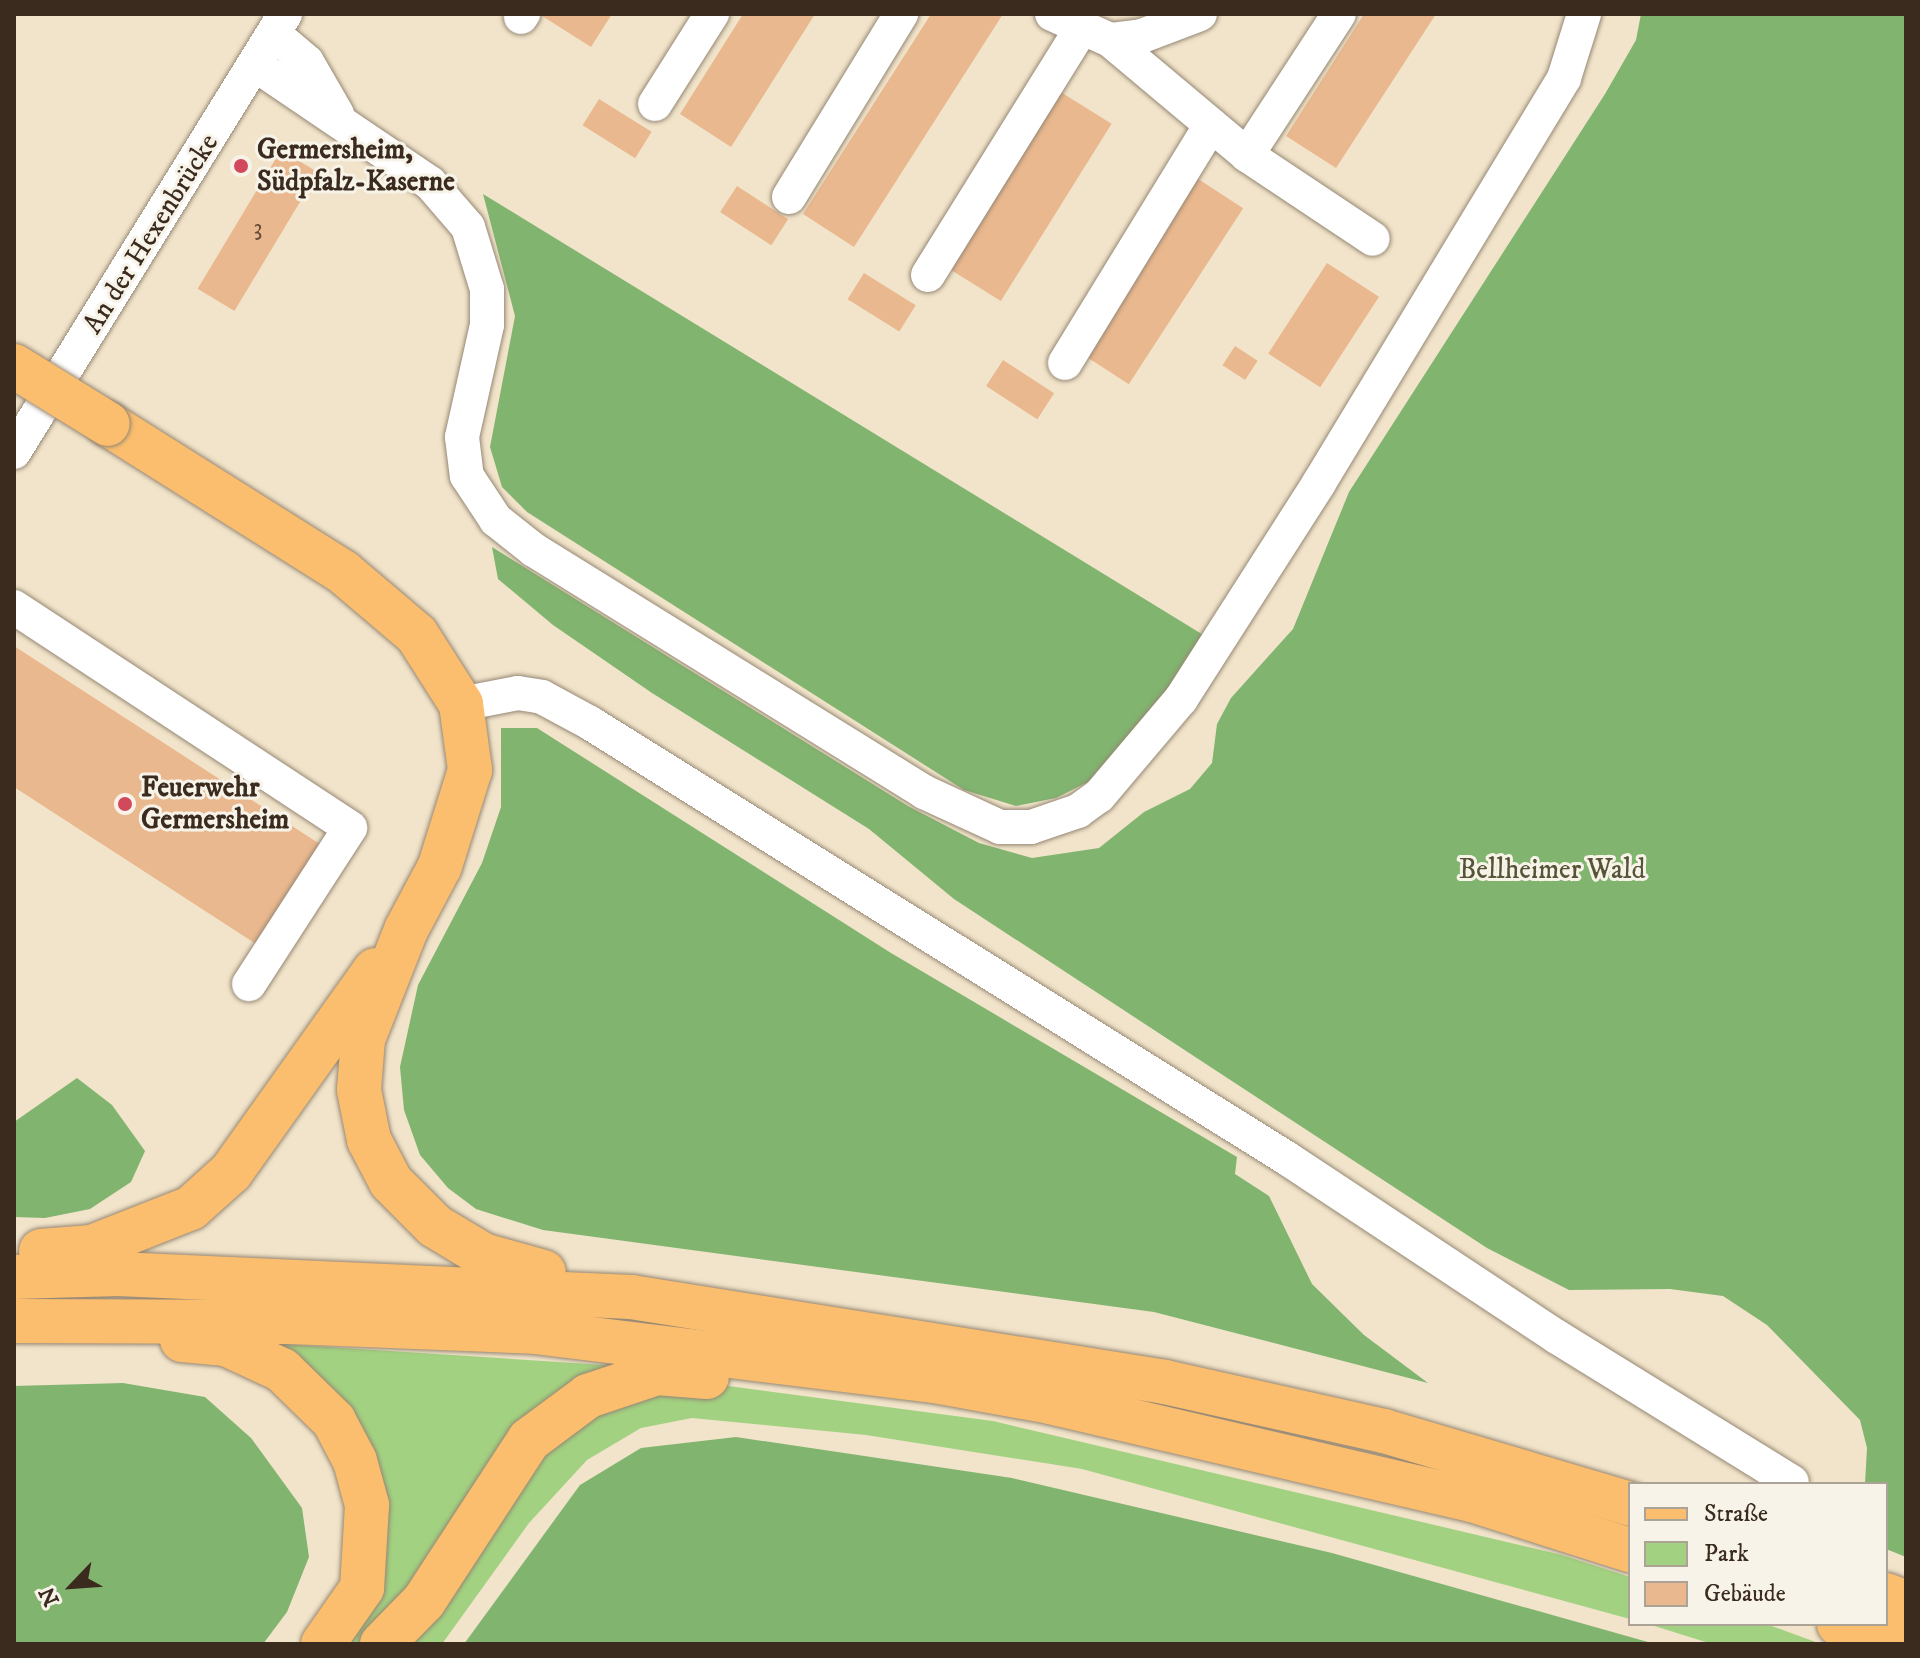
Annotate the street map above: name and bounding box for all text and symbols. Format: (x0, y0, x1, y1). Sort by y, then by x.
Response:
street label: An der Hexenbrücke (76, 128, 226, 340)
place label: Germersheim, Südpfalz-Kaserne (257, 133, 455, 199)
marker: Germersheim, Südpfalz-Kaserne (232, 157, 250, 175)
house number: 3 (254, 215, 262, 243)
place label: Feuerwehr Germersheim (141, 771, 289, 837)
marker: Feuerwehr Germersheim (116, 795, 134, 813)
park label: Bellheimer Wald (1459, 853, 1645, 887)
legend (1628, 1482, 1888, 1626)
text: Straße (1704, 1499, 1768, 1529)
text: Park (1704, 1539, 1749, 1569)
north arrow (32, 1546, 112, 1626)
text: Gebäude (1704, 1579, 1786, 1609)
text: N (34, 1582, 66, 1610)

